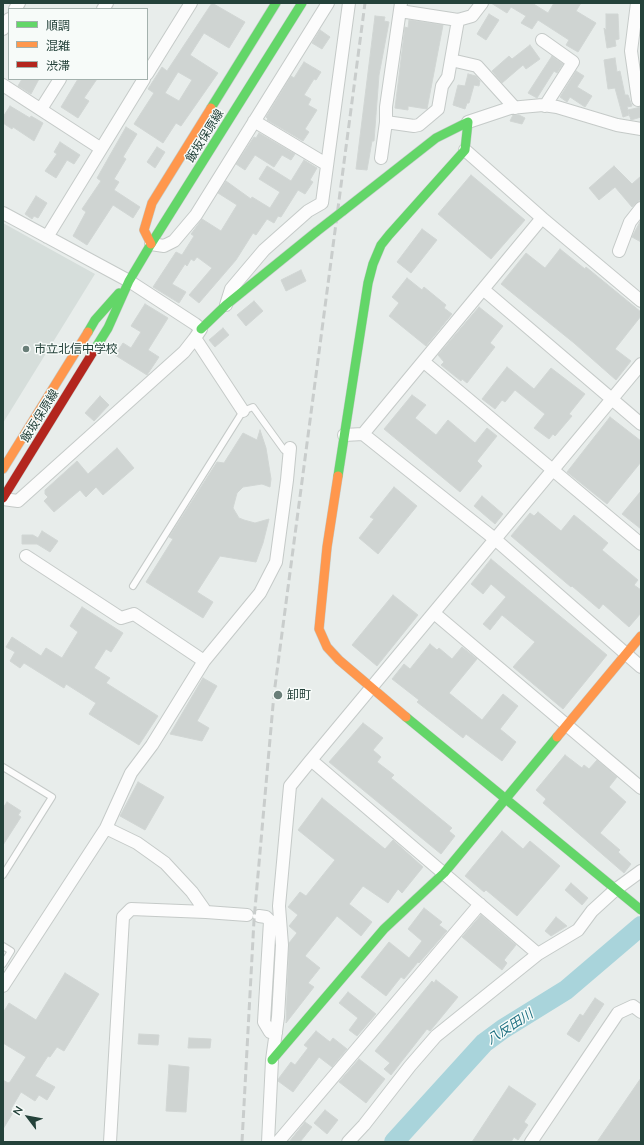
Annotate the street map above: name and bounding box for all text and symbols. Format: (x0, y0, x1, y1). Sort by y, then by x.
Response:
legend (8, 8, 148, 80)
text: 順調 (46, 18, 70, 33)
text: 混雑 (46, 38, 70, 53)
text: 渋滞 (46, 58, 70, 73)
street label: 飯坂保原線 (183, 107, 227, 165)
place label: 市立北信中学校 (34, 342, 118, 356)
marker: 市立北信中学校 (21, 344, 31, 354)
street label: 飯坂保原線 (18, 387, 62, 445)
place label: 卸町 (287, 688, 311, 702)
marker: 卸町 (272, 689, 284, 701)
water label: 八反田川 (484, 1006, 536, 1048)
north arrow (8, 1097, 48, 1137)
text: N (10, 1103, 26, 1118)

